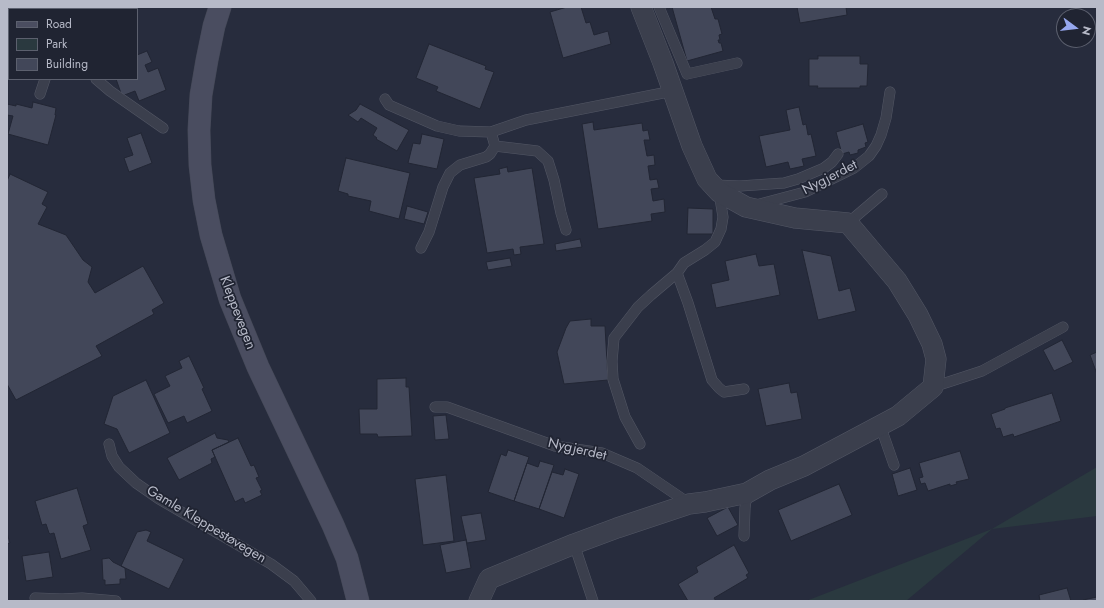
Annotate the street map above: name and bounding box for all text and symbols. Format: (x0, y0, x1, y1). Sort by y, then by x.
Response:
legend (8, 8, 138, 80)
north arrow (1056, 8, 1096, 48)
text: Road (46, 15, 72, 33)
text: N (1078, 25, 1095, 37)
text: Park (46, 35, 67, 53)
text: Building (46, 55, 88, 73)
street label: Nygjerdet (800, 157, 860, 199)
street label: Kleppevegen (215, 274, 259, 352)
street label: Nygjerdet (546, 435, 608, 465)
street label: Gamle Kleppestøvegen (143, 483, 269, 567)

